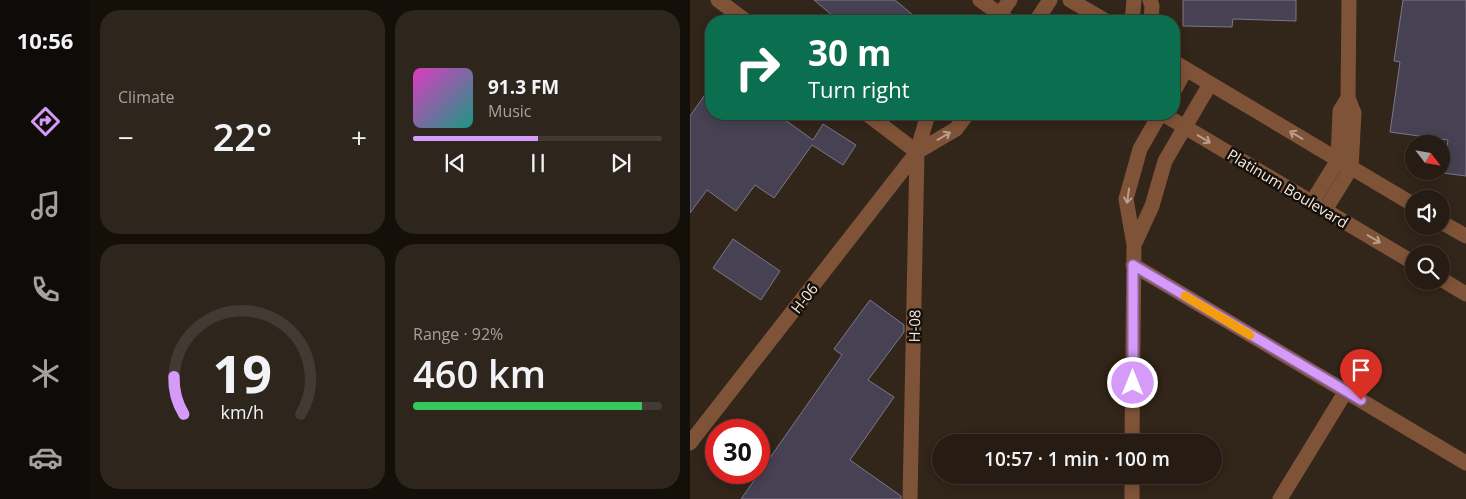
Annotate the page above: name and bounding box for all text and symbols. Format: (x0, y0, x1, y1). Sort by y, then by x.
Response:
text: 10:56 (17, 25, 73, 55)
text: 30 m (808, 29, 891, 76)
icon: right (725, 35, 790, 100)
text: 91.3 FM (488, 74, 559, 100)
text: Turn right (808, 74, 910, 104)
text: Climate (118, 86, 175, 108)
text: Music (488, 100, 532, 122)
icon: directions (28, 104, 63, 139)
text: 22° (213, 110, 272, 162)
text: − (118, 118, 134, 156)
text: + (351, 118, 367, 156)
one-way arrow (1289, 129, 1303, 139)
one-way arrow (937, 130, 951, 140)
one-way arrow (1197, 134, 1211, 144)
north arrow (1405, 135, 1450, 180)
map controls (1405, 135, 1450, 290)
street label: Platinum Boulevard (1224, 144, 1352, 232)
icon: previous (441, 149, 469, 177)
icon: pause (524, 149, 552, 177)
icon: next (607, 149, 635, 177)
icon: music (28, 188, 63, 223)
one-way arrow (1123, 188, 1133, 204)
button: sound (1405, 190, 1450, 235)
one-way arrow (1367, 235, 1381, 245)
button: search (1405, 245, 1450, 290)
icon: phone (28, 272, 63, 307)
street label: H-06 (786, 279, 822, 317)
street label: H-08 (904, 309, 924, 343)
text: Range · 92% (413, 323, 503, 345)
text: 19 (213, 337, 272, 408)
text: 460 km (413, 347, 546, 399)
pin (1340, 349, 1382, 400)
icon: climate (28, 356, 63, 391)
position arrow (1106, 356, 1158, 408)
icon: arrive (1347, 356, 1375, 384)
text: km/h (221, 400, 264, 424)
speed limit sign: 30 (705, 419, 770, 484)
icon: car (28, 440, 63, 475)
text: 10:57 · 1 min · 100 m (984, 446, 1170, 472)

